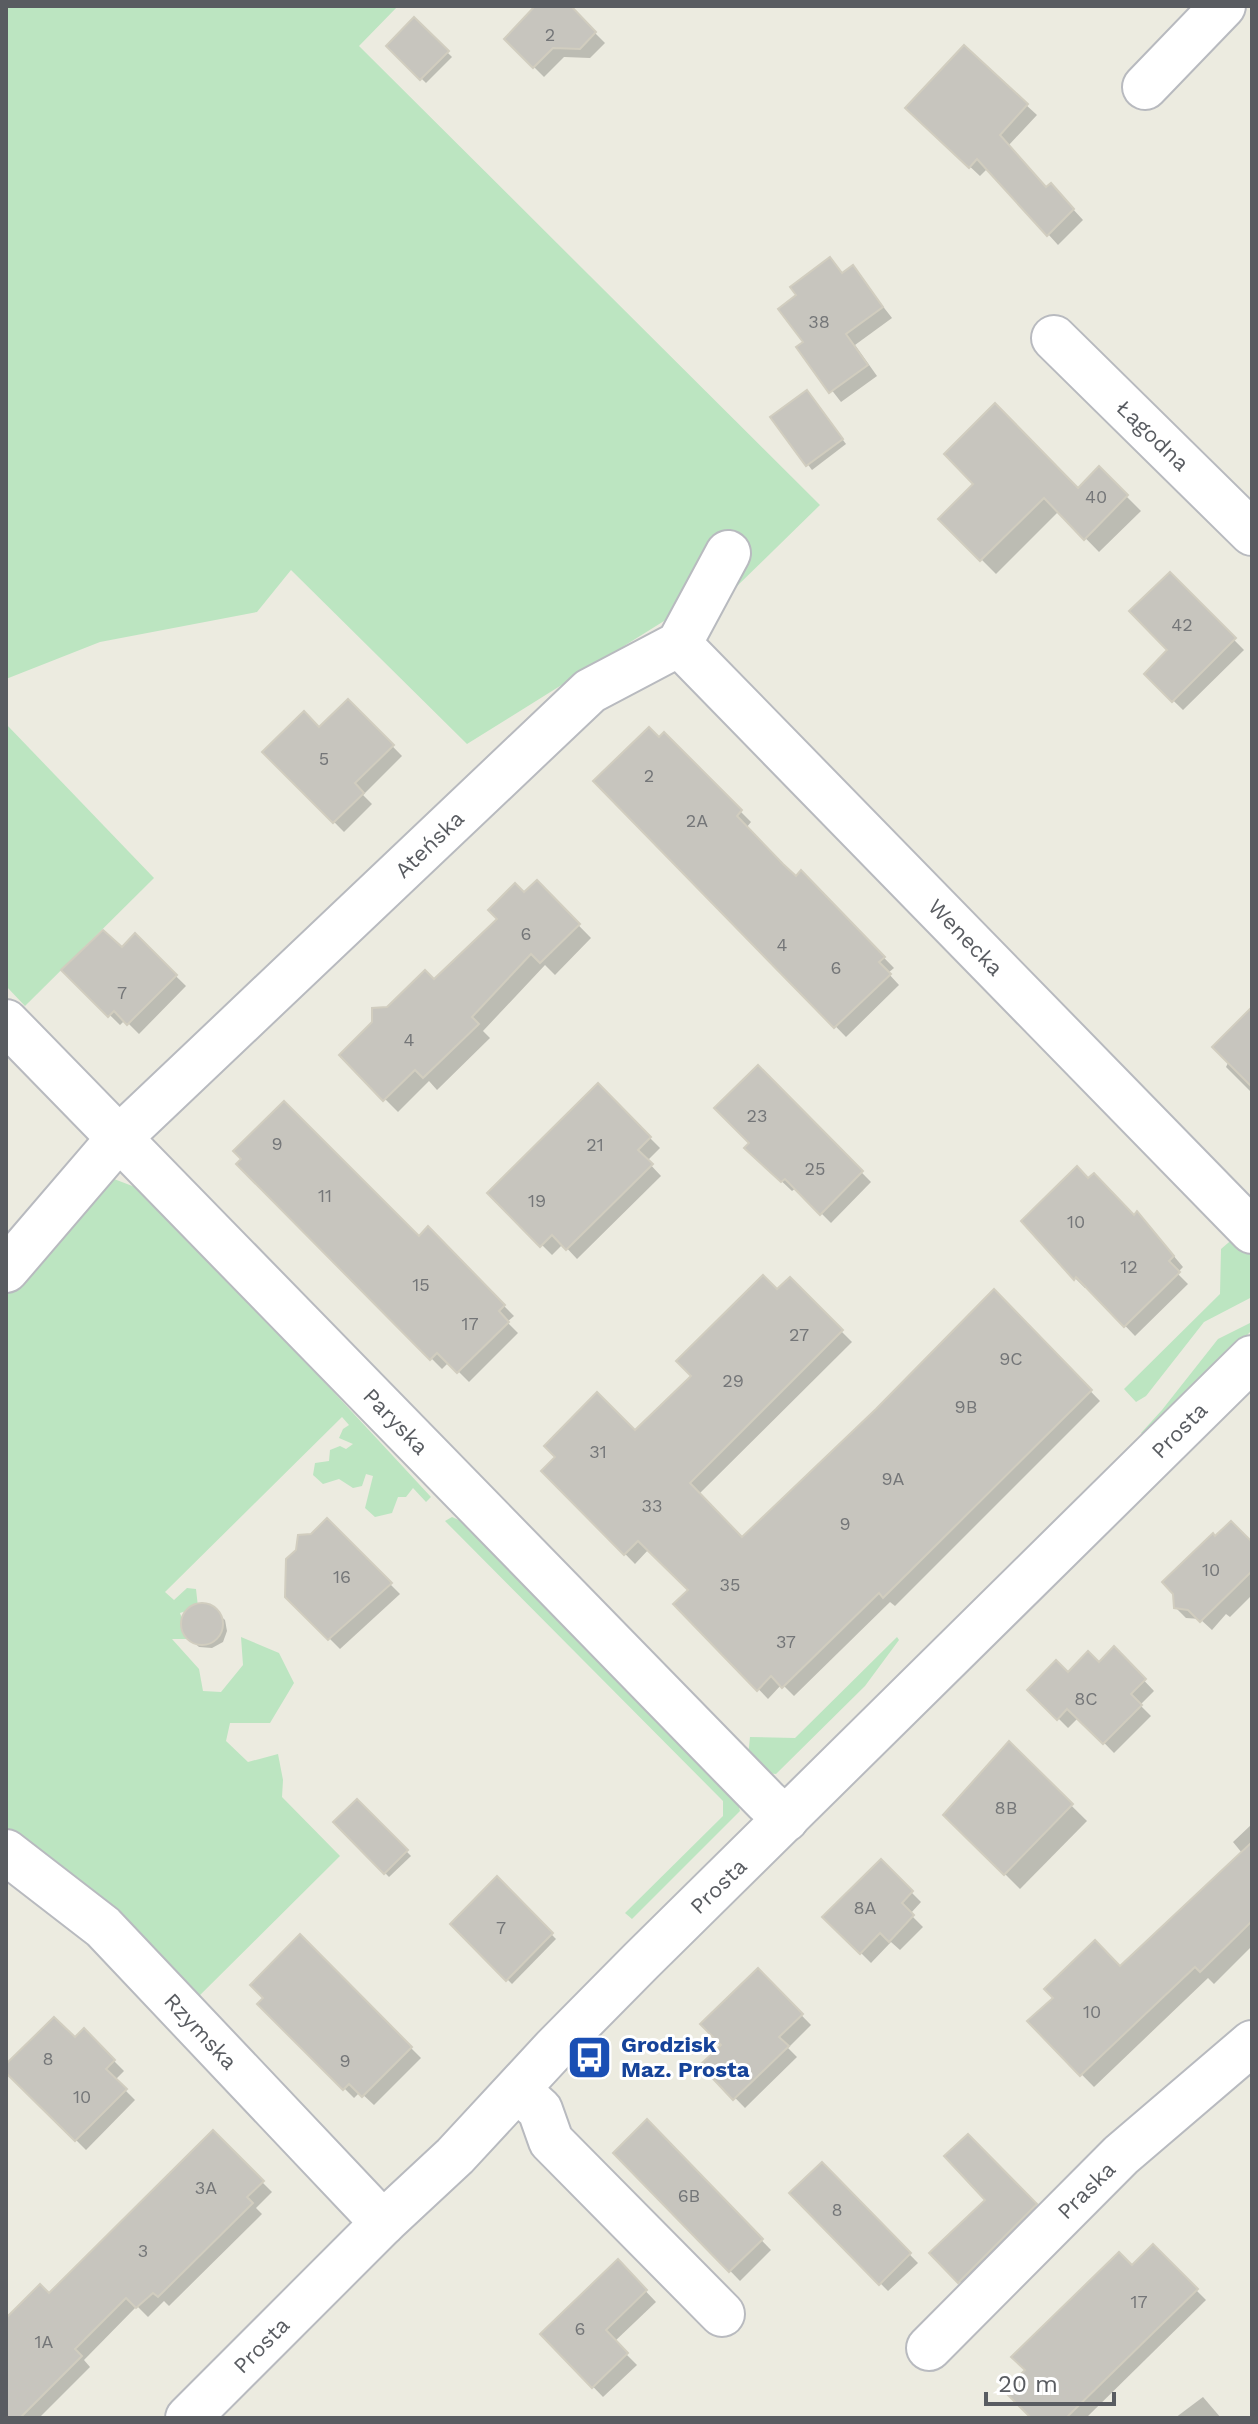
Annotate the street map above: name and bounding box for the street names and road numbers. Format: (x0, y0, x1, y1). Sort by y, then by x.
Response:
street label: Łagodna (1111, 395, 1194, 476)
street label: Ateńska (390, 806, 469, 883)
street label: Wenecka (923, 894, 1008, 981)
street label: Paryska (358, 1383, 433, 1460)
street label: Prosta (1146, 1397, 1212, 1463)
street label: Prosta (685, 1854, 752, 1919)
street label: Rzymska (159, 1988, 242, 2075)
street label: Praska (1052, 2156, 1120, 2224)
street label: Prosta (228, 2312, 294, 2378)

